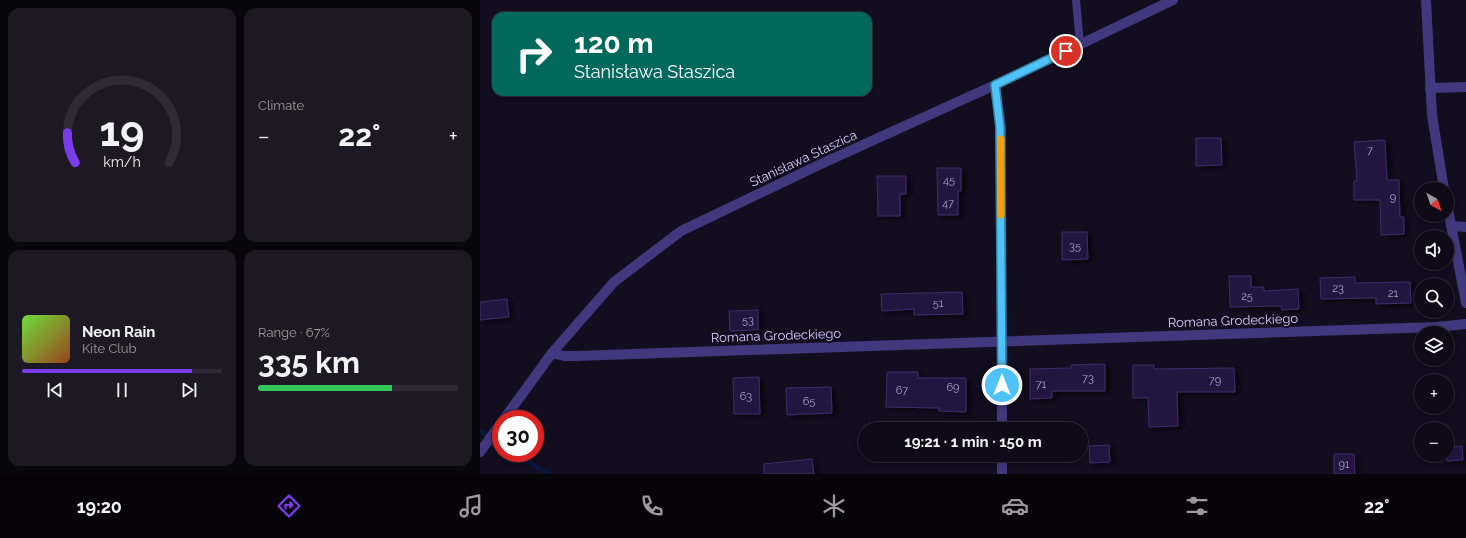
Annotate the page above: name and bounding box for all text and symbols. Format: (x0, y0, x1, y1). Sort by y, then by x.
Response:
text: 120 m (574, 27, 654, 60)
icon: right (508, 28, 560, 80)
pin (1049, 34, 1083, 68)
icon: arrive (1055, 40, 1077, 62)
text: Stanisława Staszica (574, 61, 735, 82)
text: Climate (258, 98, 304, 113)
text: 19 (99, 107, 145, 156)
text: 22° (338, 118, 380, 153)
text: − (258, 123, 270, 149)
text: + (449, 123, 458, 149)
street label: Stanisława Staszica (747, 127, 859, 190)
house number: 7 (1367, 144, 1373, 157)
text: km/h (103, 154, 141, 170)
house number: 45 (943, 174, 955, 187)
north arrow (1414, 182, 1454, 222)
map controls (1414, 182, 1454, 462)
house number: 9 (1390, 191, 1396, 204)
house number: 47 (942, 197, 954, 210)
button: sound (1414, 230, 1454, 270)
house number: 35 (1069, 240, 1081, 253)
button: search (1414, 278, 1454, 318)
house number: 23 (1332, 282, 1344, 295)
house number: 21 (1388, 287, 1399, 300)
house number: 25 (1241, 290, 1253, 303)
house number: 51 (933, 297, 944, 310)
street label: Romana Grodeckiego (1168, 311, 1299, 330)
house number: 53 (742, 314, 754, 327)
text: Neon Rain (82, 323, 155, 341)
text: Range · 67% (258, 325, 330, 340)
street label: Romana Grodeckiego (711, 326, 842, 345)
button: layers (1414, 326, 1454, 366)
text: Kite Club (82, 341, 137, 356)
text: 335 km (258, 345, 360, 380)
position arrow (981, 364, 1023, 406)
house number: 73 (1082, 372, 1094, 385)
house number: 79 (1209, 374, 1221, 387)
button: + (1414, 374, 1454, 414)
house number: 71 (1036, 378, 1047, 391)
icon: previous (44, 379, 66, 401)
icon: pause (111, 379, 133, 401)
icon: next (178, 379, 200, 401)
house number: 69 (946, 381, 960, 394)
house number: 67 (896, 384, 908, 397)
house number: 63 (740, 390, 752, 403)
house number: 65 (803, 395, 815, 408)
speed limit sign: 30 (492, 410, 544, 462)
button: − (1414, 422, 1454, 462)
text: 19:21 · 1 min · 150 m (904, 433, 1042, 451)
house number: 91 (1338, 458, 1350, 471)
icon: directions (275, 492, 303, 520)
icon: music (457, 492, 485, 520)
icon: phone (638, 492, 666, 520)
icon: climate (820, 492, 848, 520)
icon: car (1001, 492, 1029, 520)
icon: filters (1183, 492, 1211, 520)
text: 19:20 (77, 496, 122, 517)
text: 22° (1364, 496, 1389, 517)

